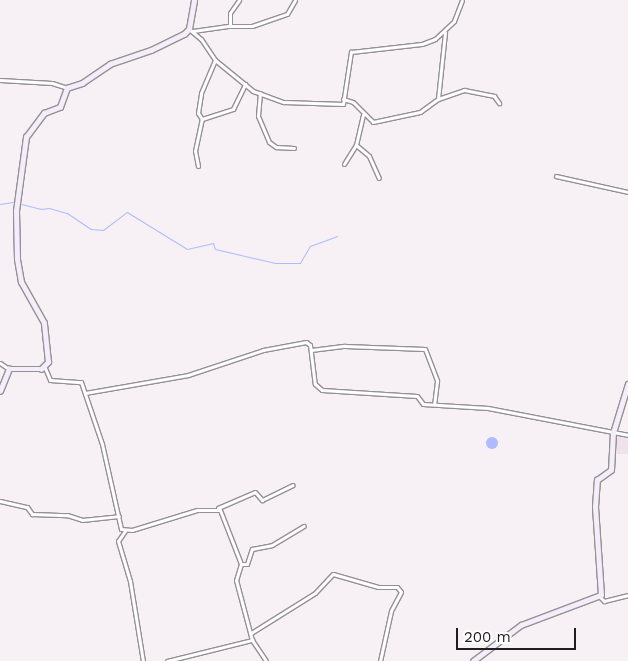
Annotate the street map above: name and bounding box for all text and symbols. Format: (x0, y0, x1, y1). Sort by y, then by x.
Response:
scale bar (458, 618, 578, 650)
text: 200 m (464, 628, 511, 646)

